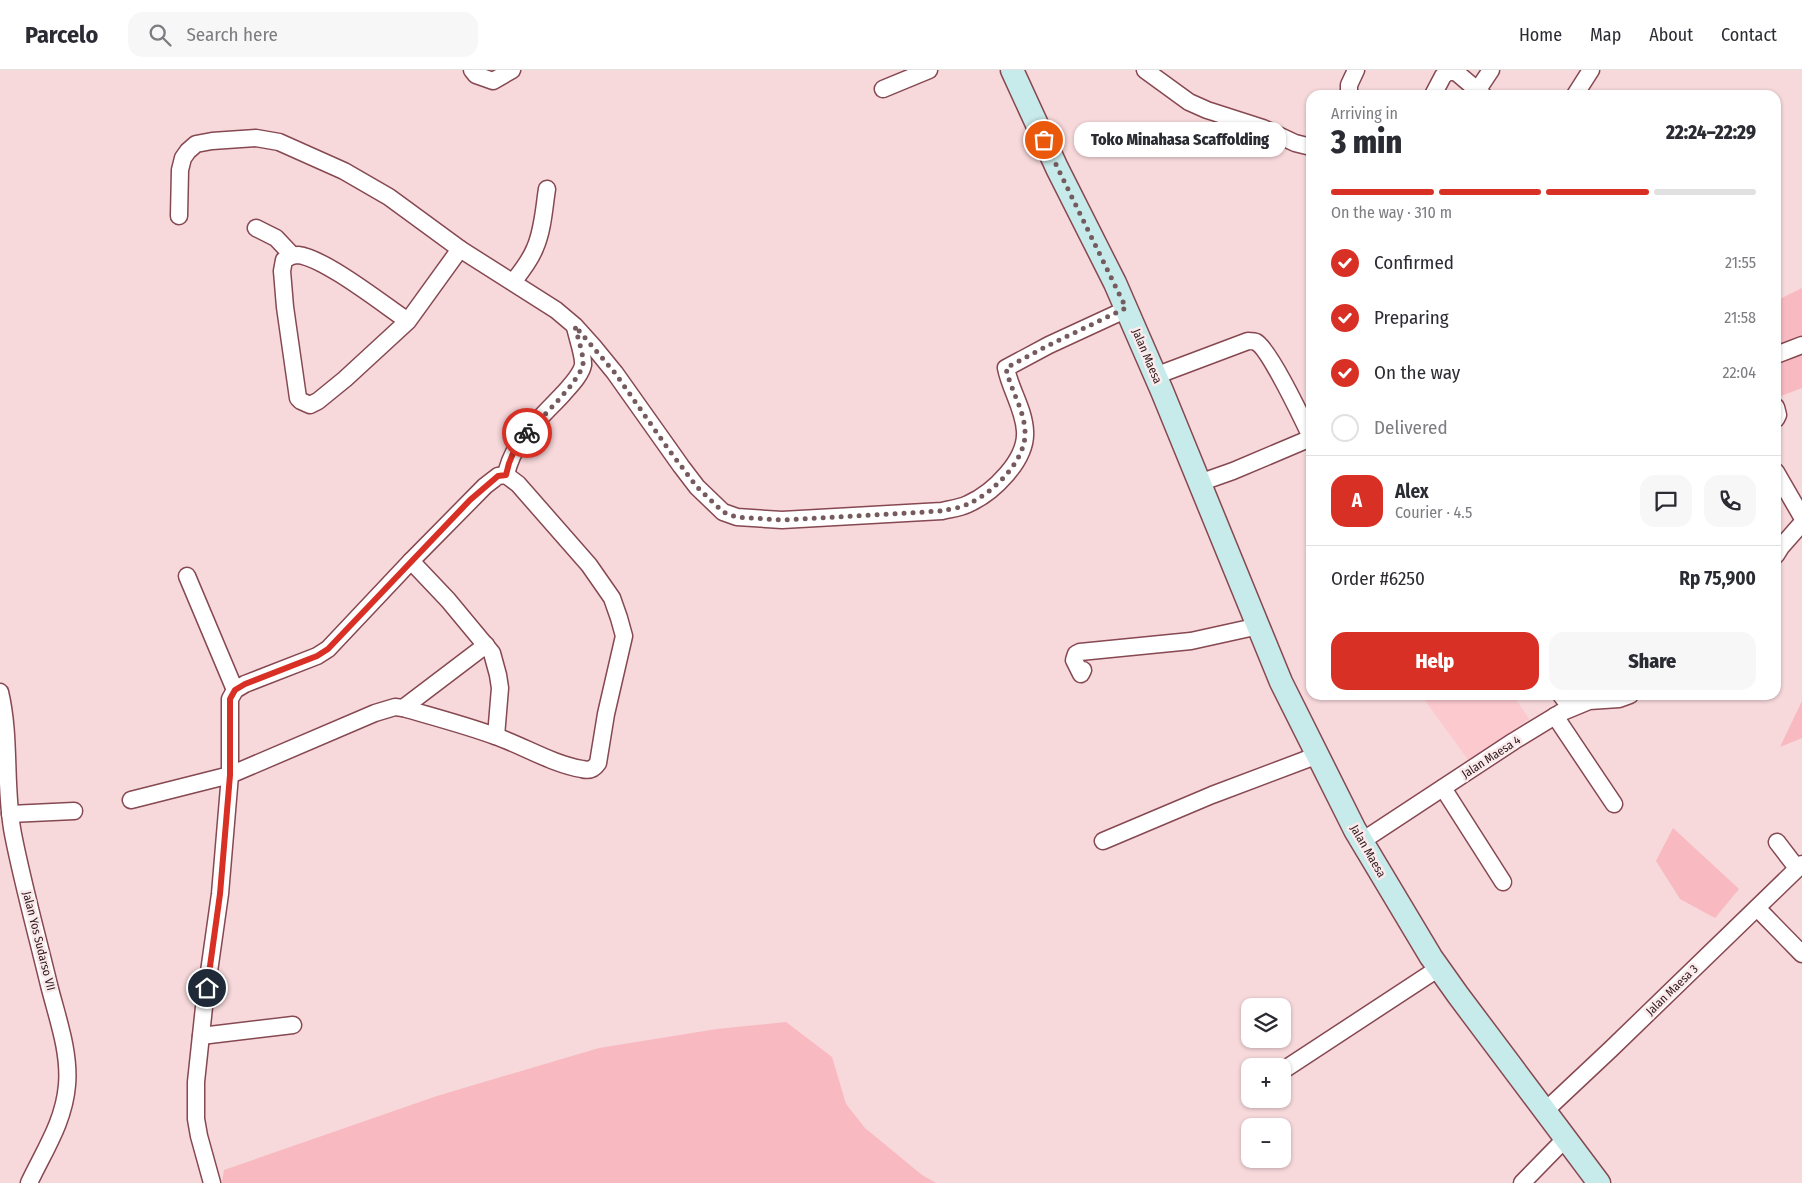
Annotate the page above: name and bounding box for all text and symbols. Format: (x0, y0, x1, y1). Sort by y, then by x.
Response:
search box (128, 12, 478, 57)
text: Parcelo (25, 21, 98, 49)
icon: search (146, 21, 174, 49)
text: Search here (186, 23, 278, 46)
text: Home (1519, 24, 1562, 46)
text: Map (1590, 24, 1621, 46)
text: About (1649, 24, 1693, 46)
text: Contact (1721, 24, 1777, 46)
text: Arriving in (1331, 104, 1398, 123)
pin (1023, 119, 1065, 161)
text: 22:24–22:29 (1666, 121, 1756, 144)
callout: Toko Minahasa Scaffolding (1074, 122, 1286, 158)
text: 3 min (1331, 123, 1402, 161)
icon: bag (1030, 126, 1058, 154)
text: Toko Minahasa Scaffolding (1091, 130, 1269, 149)
text: On the way · 310 m (1331, 203, 1452, 222)
icon: check (1331, 249, 1359, 277)
text: Confirmed (1374, 251, 1454, 274)
text: 21:55 (1725, 253, 1756, 272)
icon: check (1331, 304, 1359, 332)
text: Preparing (1374, 306, 1449, 329)
text: 21:58 (1724, 308, 1756, 327)
street label: Jalan Maesa (1129, 326, 1165, 386)
icon: check (1331, 359, 1359, 387)
text: On the way (1374, 361, 1460, 384)
text: 22:04 (1722, 363, 1756, 382)
courier (502, 408, 552, 458)
text: Delivered (1374, 416, 1448, 439)
icon: bike (513, 419, 541, 447)
button: chat (1640, 475, 1692, 527)
button: phone (1704, 475, 1756, 527)
text: Alex (1395, 480, 1429, 503)
text: A (1352, 489, 1362, 512)
text: Courier · 4.5 (1395, 503, 1472, 522)
text: Order #6250 (1331, 567, 1425, 590)
text: Rp 75,900 (1679, 567, 1756, 590)
button: Help (1331, 632, 1539, 690)
button: Share (1549, 632, 1756, 690)
street label: Jalan Maesa 4 (1459, 733, 1523, 781)
street label: Jalan Maesa (1347, 822, 1389, 880)
street label: Jalan Yos Sudarso VII (20, 890, 58, 992)
street label: Jalan Maesa 3 (1643, 962, 1701, 1018)
pin (186, 967, 228, 1009)
icon: home (193, 974, 221, 1002)
map controls (1241, 998, 1291, 1168)
button: layers (1241, 998, 1291, 1048)
button: + (1241, 1058, 1291, 1108)
button: − (1241, 1118, 1291, 1168)

